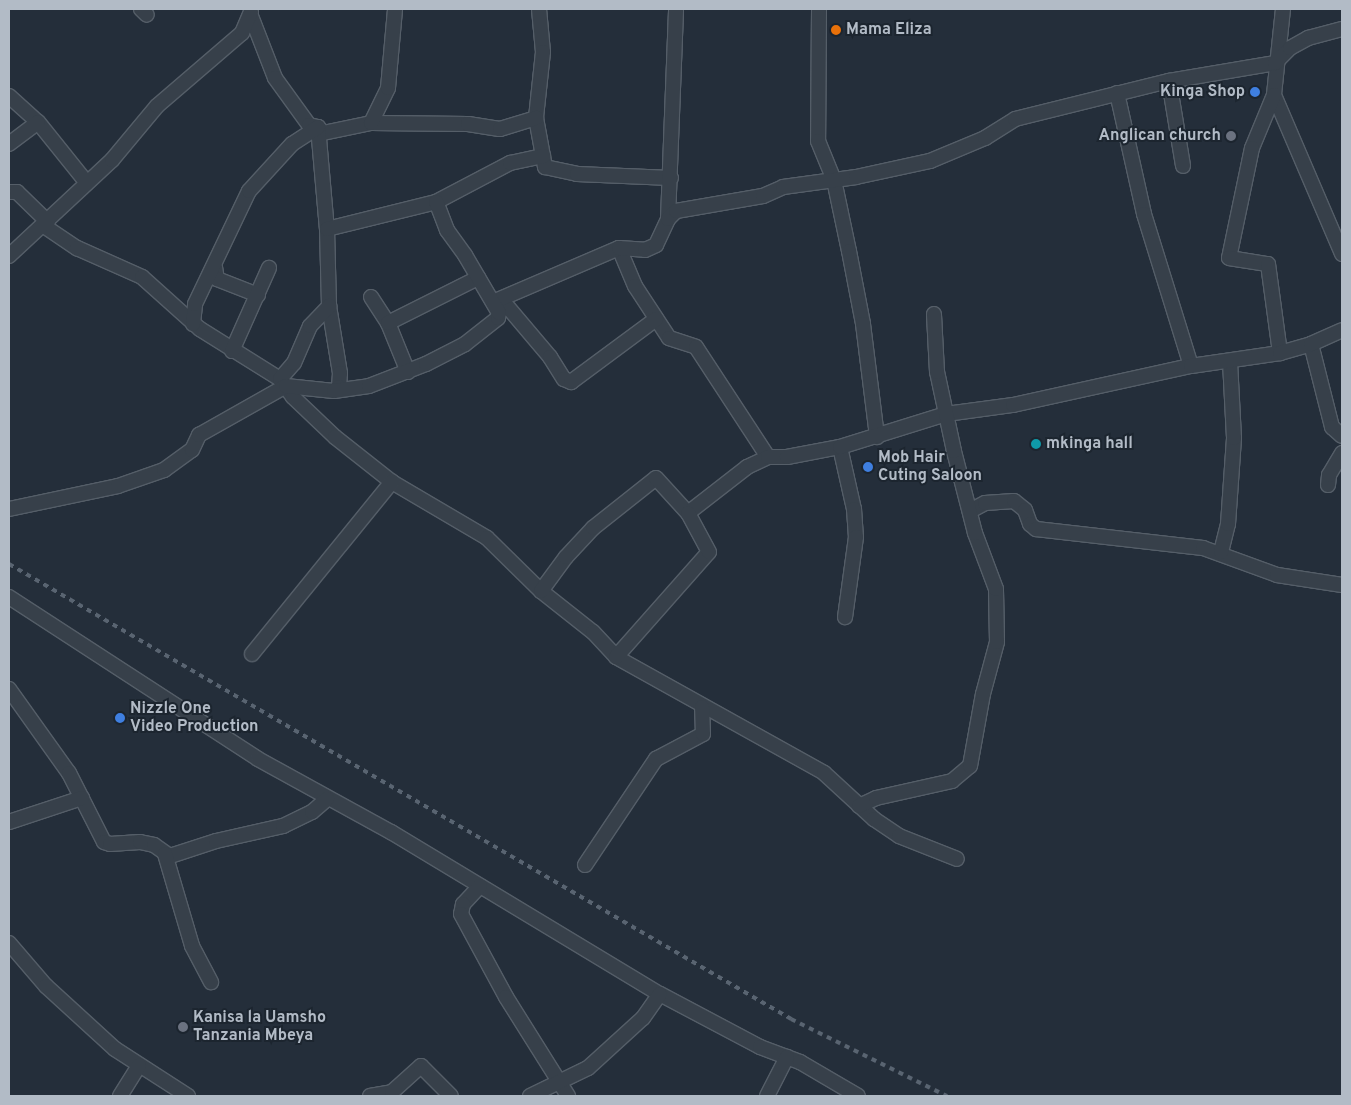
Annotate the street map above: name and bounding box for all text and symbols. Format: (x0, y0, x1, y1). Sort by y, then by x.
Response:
place label: Mama Eliza (846, 20, 932, 40)
marker: Mama Eliza (830, 24, 842, 36)
place label: Kinga Shop (1160, 82, 1245, 102)
marker: Kinga Shop (1249, 86, 1261, 98)
place label: Anglican church (1098, 126, 1221, 146)
marker: Anglican church (1225, 130, 1237, 142)
place label: mkinga hall (1046, 434, 1133, 454)
marker: mkinga hall (1030, 438, 1042, 450)
place label: Mob Hair Cuting Saloon (878, 448, 982, 486)
marker: Mob Hair Cuting Saloon (862, 461, 874, 473)
place label: Nizzle One Video Production (130, 699, 259, 737)
marker: Nizzle One Video Production (114, 712, 126, 724)
place label: Kanisa la Uamsho Tanzania Mbeya (193, 1008, 326, 1046)
marker: Kanisa la Uamsho Tanzania Mbeya (177, 1021, 189, 1033)

